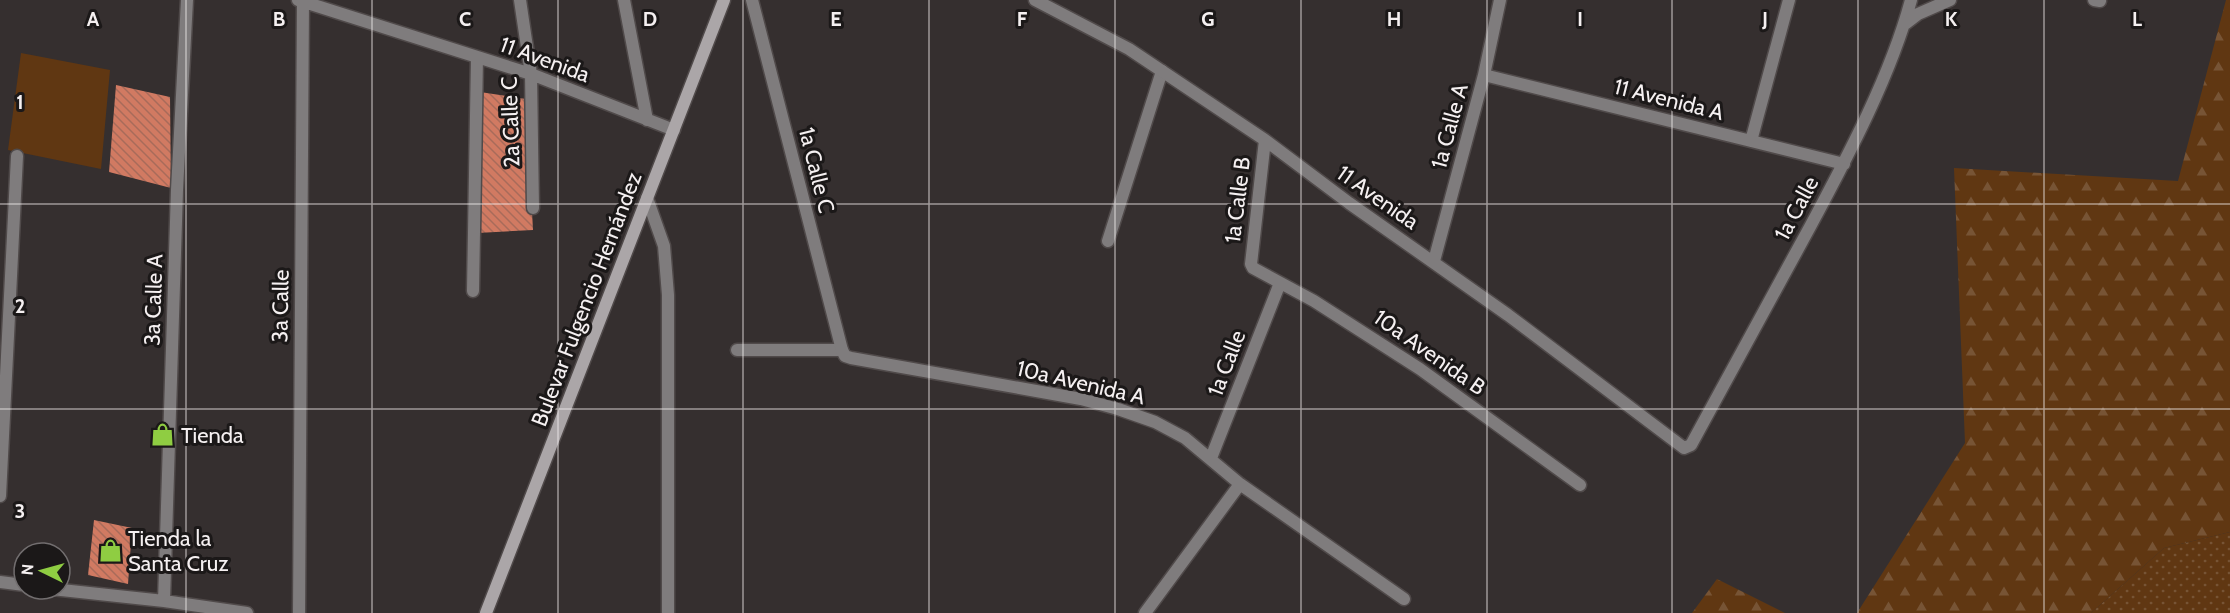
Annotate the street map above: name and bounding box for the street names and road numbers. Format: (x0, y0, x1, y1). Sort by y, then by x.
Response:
street label: 11 Avenida (496, 31, 594, 88)
street label: 11 Avenida A (1611, 73, 1727, 126)
street label: 2a Calle C (495, 76, 526, 168)
street label: 1a Calle A (1425, 80, 1474, 172)
street label: 1a Calle C (793, 125, 840, 216)
street label: 1a Calle B (1219, 156, 1256, 245)
street label: 11 Avenida (1332, 159, 1424, 236)
street label: Bulevar Fulgencio Hernández (525, 168, 647, 430)
street label: 1a Calle (1768, 172, 1824, 245)
street label: 3a Calle A (138, 253, 169, 346)
street label: 3a Calle (266, 269, 295, 343)
street label: 10a Avenida B (1369, 304, 1491, 401)
street label: 1a Calle (1202, 326, 1251, 400)
street label: 10a Avenida A (1014, 355, 1148, 410)

